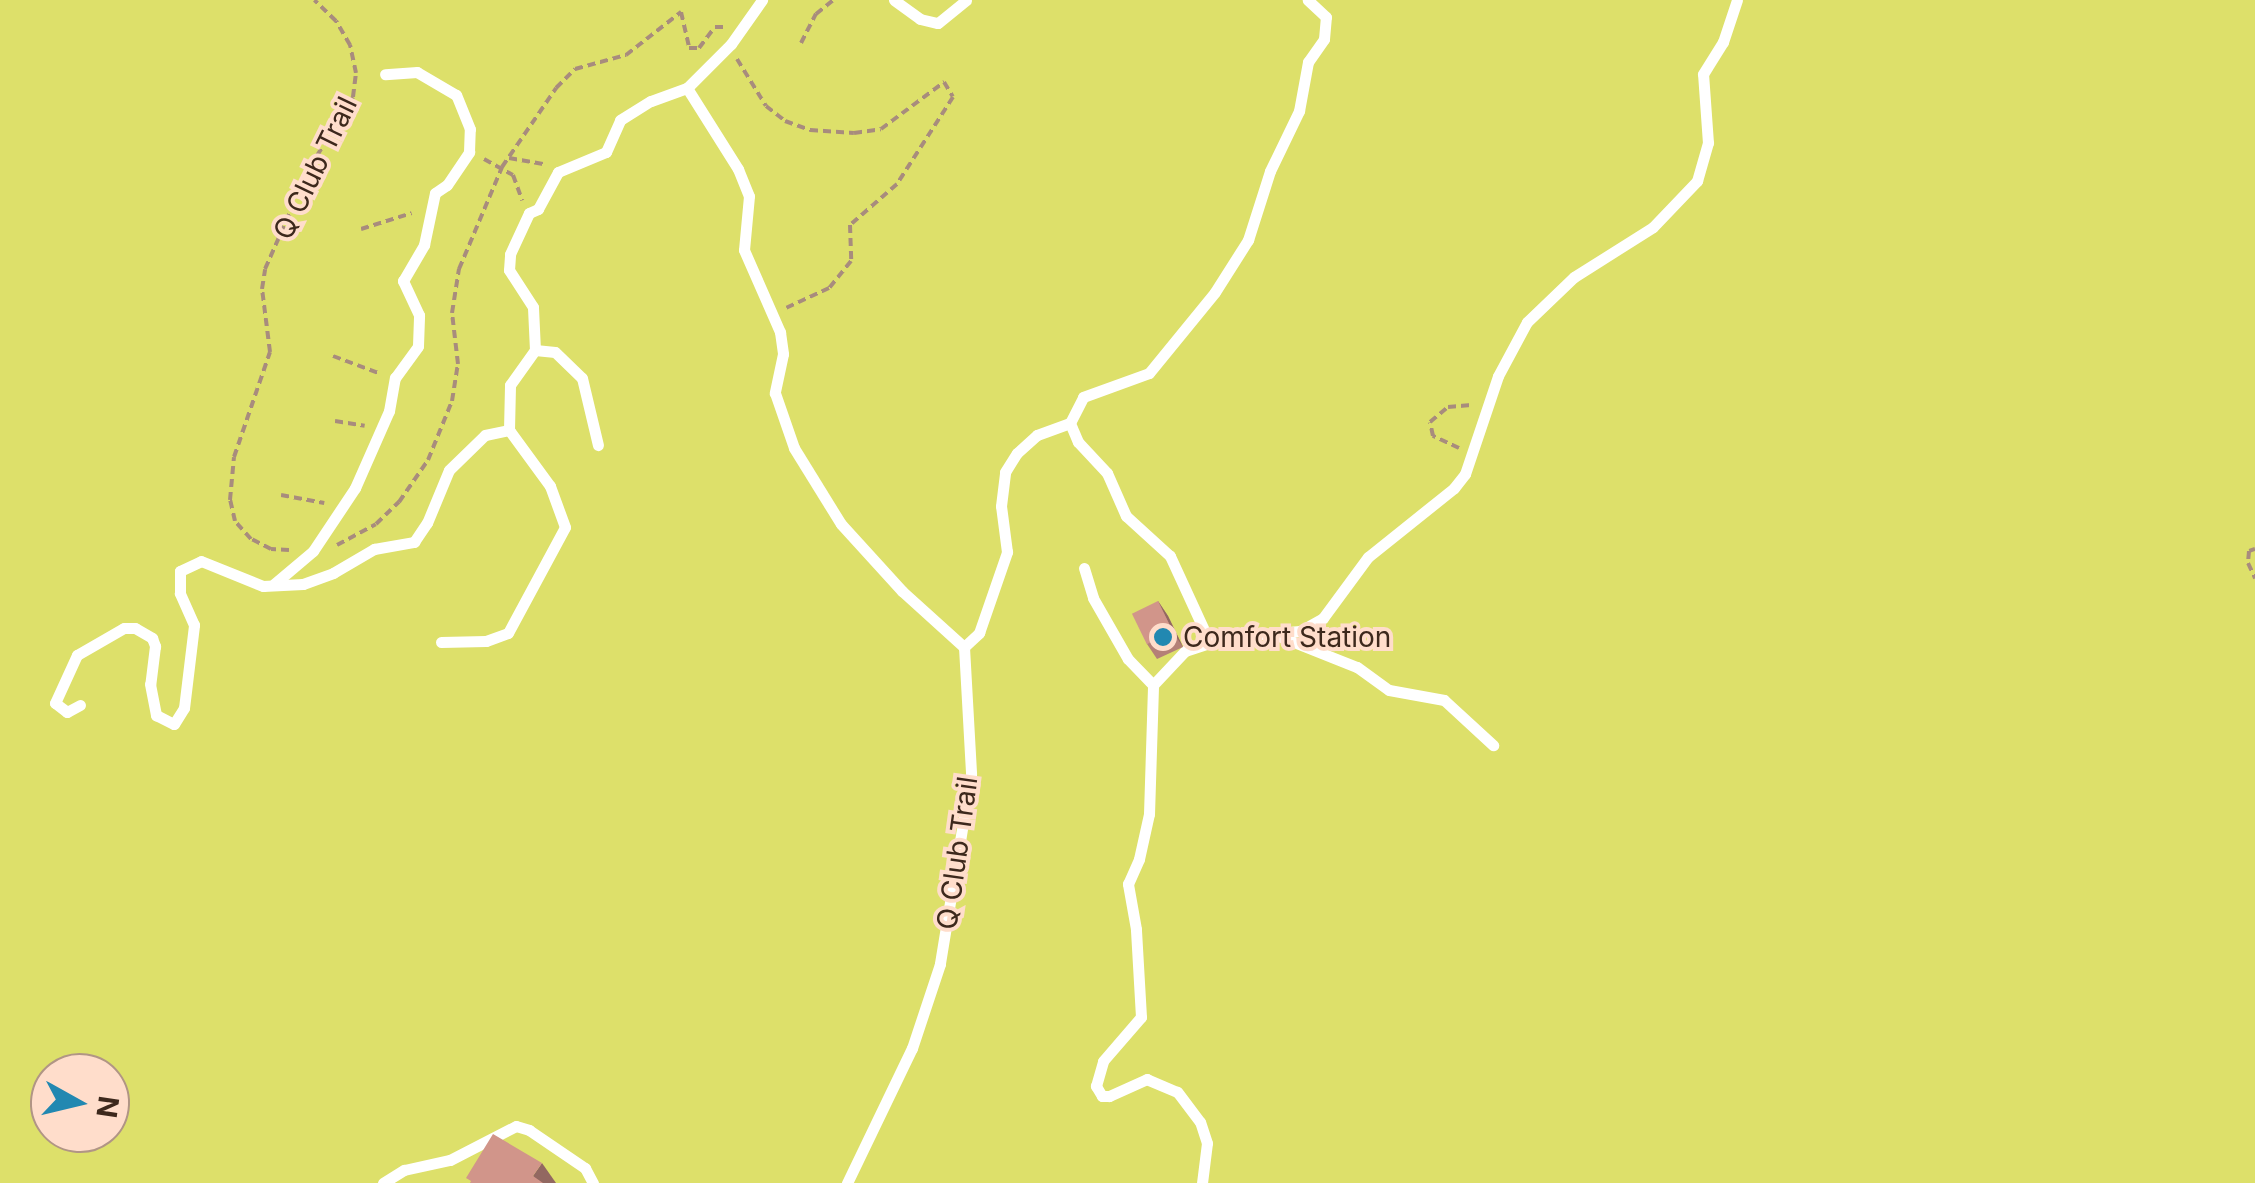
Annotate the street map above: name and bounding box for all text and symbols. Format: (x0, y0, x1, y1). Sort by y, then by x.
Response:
street label: Q Club Trail (266, 91, 364, 245)
place label: Comfort Station (1183, 620, 1391, 654)
marker: Comfort Station (1152, 626, 1174, 648)
street label: Q Club Trail (930, 774, 984, 932)
north arrow (30, 1053, 130, 1153)
text: N (89, 1094, 126, 1120)

